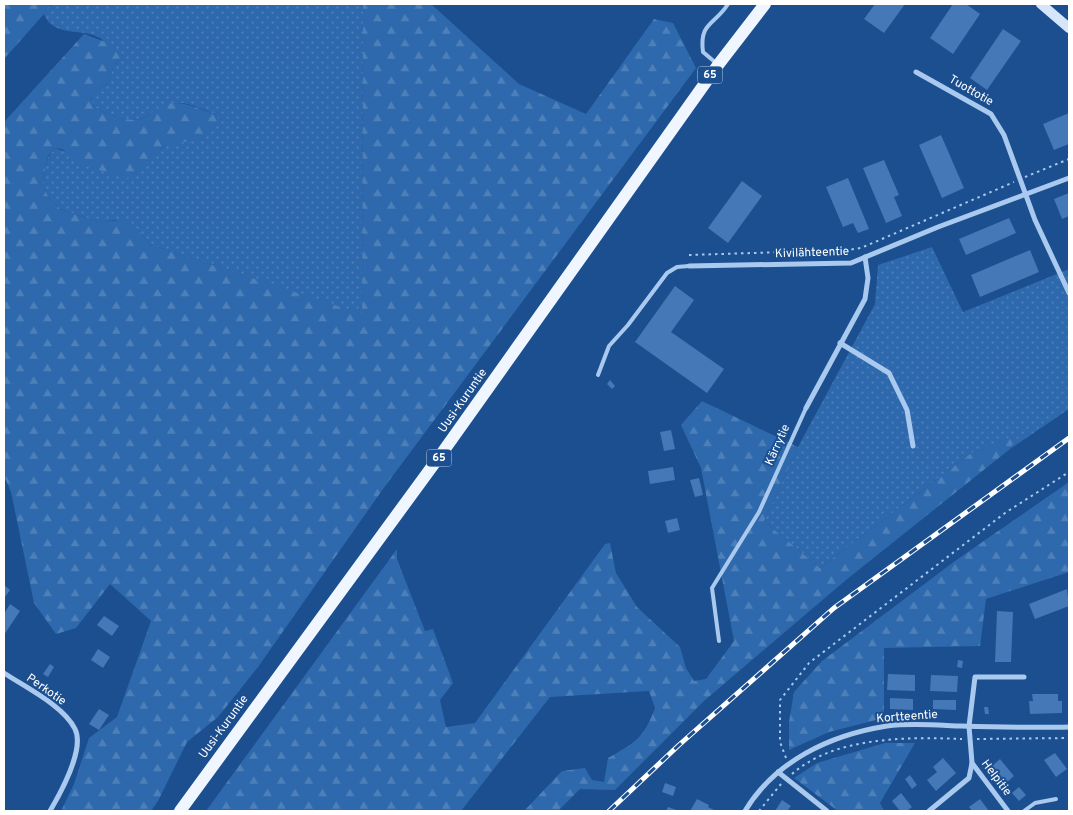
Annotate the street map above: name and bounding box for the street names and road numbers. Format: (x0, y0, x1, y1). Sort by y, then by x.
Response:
road number: 65 (698, 66, 722, 84)
street label: Tuottotie (946, 72, 996, 110)
street label: Kivilähteentie (775, 244, 849, 262)
street label: Uusi-Kuruntie (435, 366, 491, 436)
street label: Kärrytie (762, 422, 794, 468)
road number: 65 (426, 449, 452, 466)
street label: Perkotie (23, 670, 69, 710)
street label: Uusi-Kuruntie (196, 692, 252, 762)
street label: Kortteentie (876, 707, 938, 727)
street label: Helpitie (977, 757, 1015, 799)

